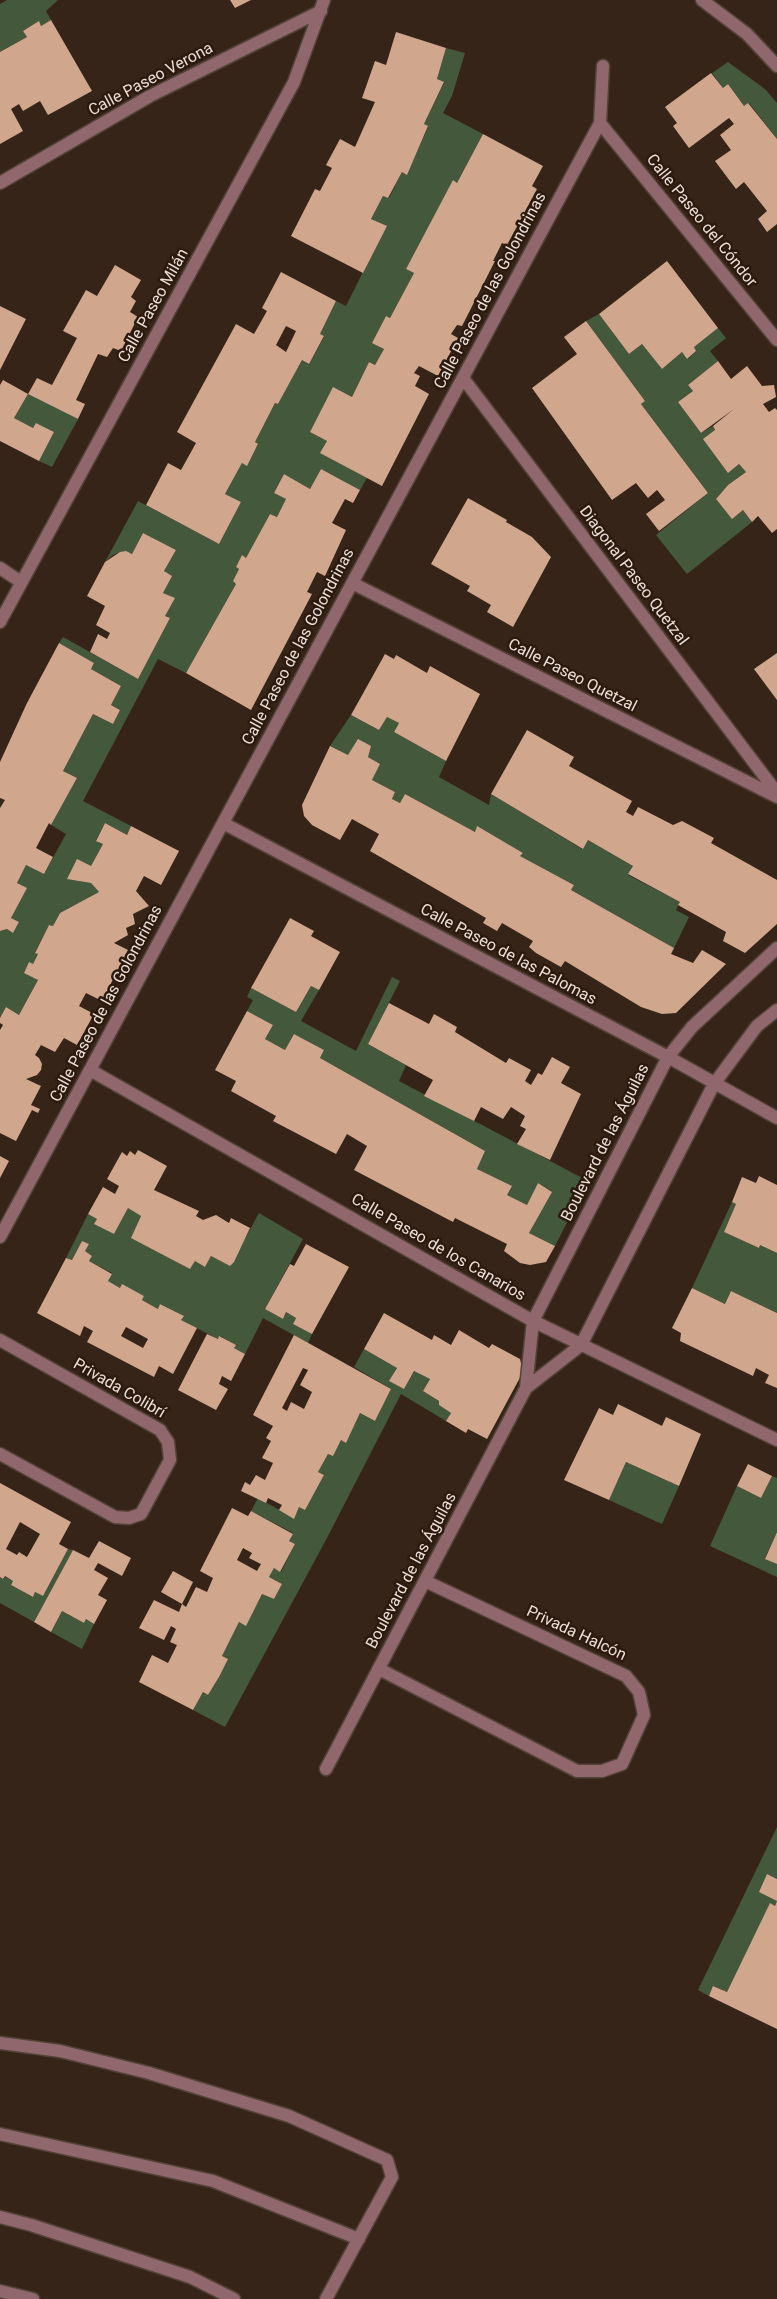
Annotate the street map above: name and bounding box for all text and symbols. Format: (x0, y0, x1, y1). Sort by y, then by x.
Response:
street label: Calle Paseo Verona (86, 39, 216, 121)
street label: Calle Paseo del Cóndor (642, 151, 760, 291)
street label: Calle Paseo de las Golondrinas (431, 189, 551, 393)
street label: Calle Paseo Milán (115, 246, 193, 366)
street label: Diagonal Paseo Quetzal (574, 503, 692, 649)
street label: Calle Paseo de las Golondrinas (239, 545, 359, 749)
street label: Calle Paseo Quetzal (504, 635, 640, 717)
street label: Calle Paseo de las Palomas (417, 900, 599, 1010)
street label: Calle Paseo de las Golondrinas (47, 902, 167, 1106)
street label: Boulevard de las Águilas (558, 1061, 654, 1225)
street label: Calle Paseo de los Canarios (347, 1190, 529, 1306)
street label: Privada Colibrí (70, 1355, 168, 1423)
street label: Boulevard de las Águilas (363, 1490, 461, 1652)
street label: Privada Halcón (523, 1603, 629, 1665)

